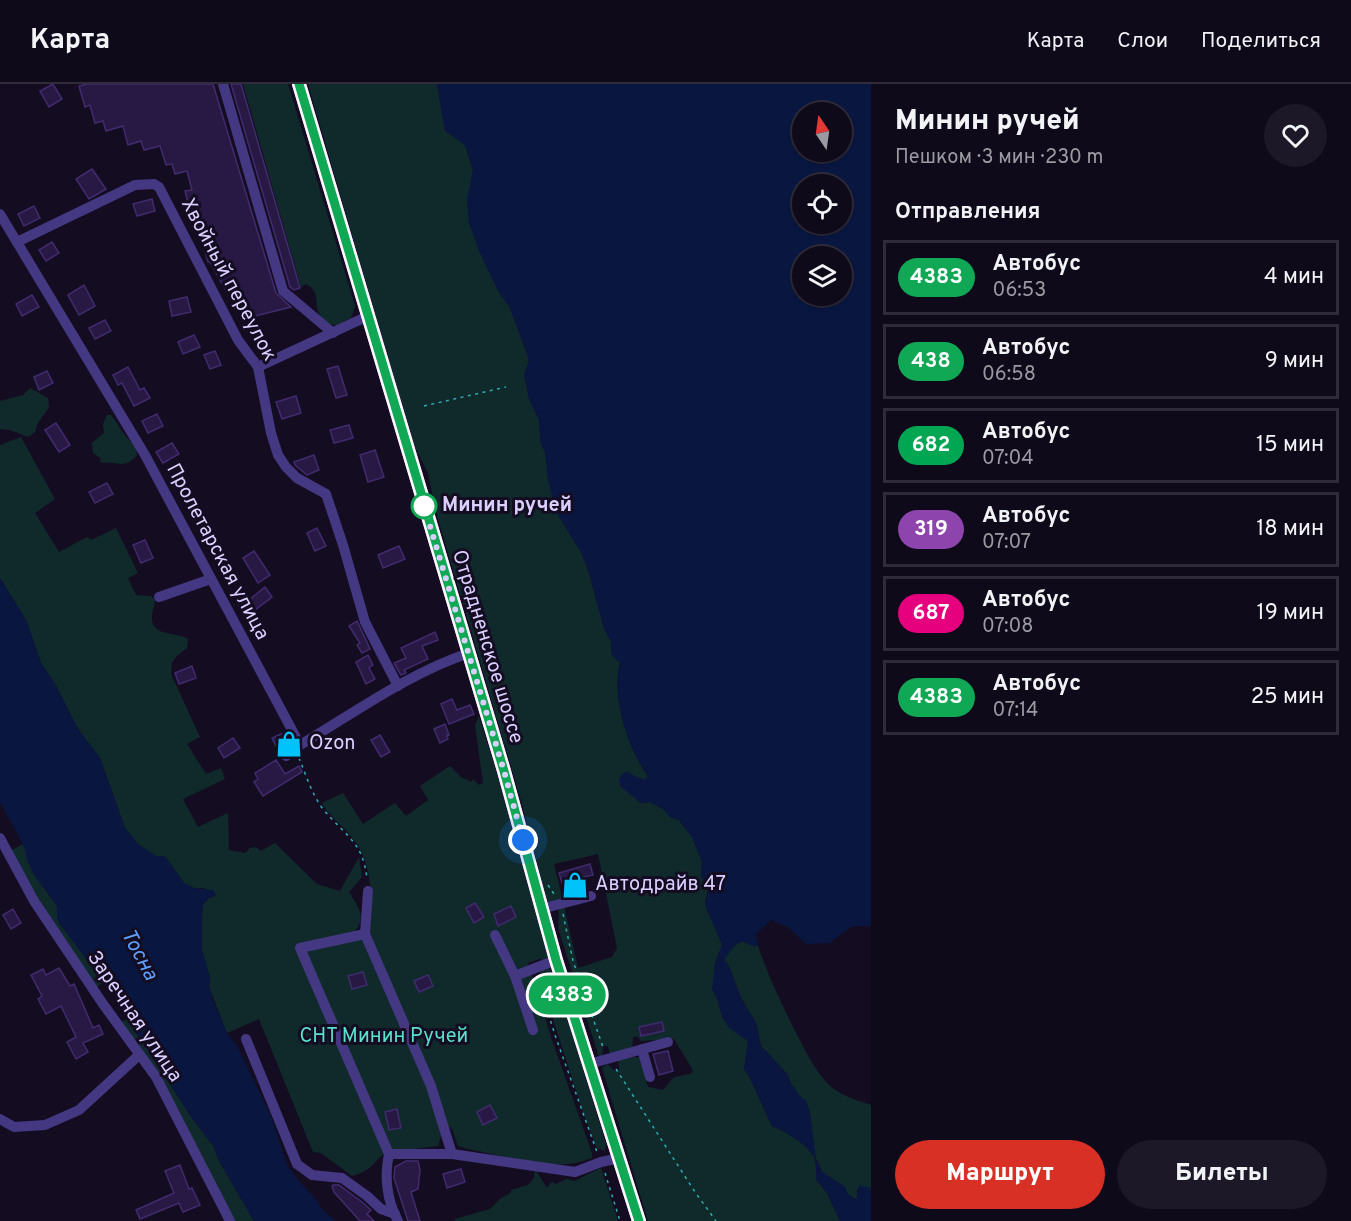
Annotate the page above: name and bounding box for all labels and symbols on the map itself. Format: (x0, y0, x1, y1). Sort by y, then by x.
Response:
north arrow (792, 102, 852, 162)
street label: Хвойный переулок (174, 194, 282, 366)
street label: Пролетарская улица (159, 459, 275, 645)
marker: Минин ручей (411, 493, 437, 519)
place label: Минин ручей (442, 493, 572, 519)
street label: Отрадненское шоссе (445, 547, 529, 747)
shop icon: Ozon (274, 729, 304, 759)
place label: Ozon (309, 731, 355, 757)
your location (508, 825, 538, 855)
shop icon: Автодрайв 47 (560, 870, 590, 900)
place label: Автодрайв 47 (595, 872, 726, 898)
water label: Тосна (114, 925, 164, 985)
street label: Заречная улица (80, 946, 188, 1088)
line badge: 438З (525, 976, 609, 1014)
park label: СНТ Минин Ручей (300, 1024, 468, 1050)

